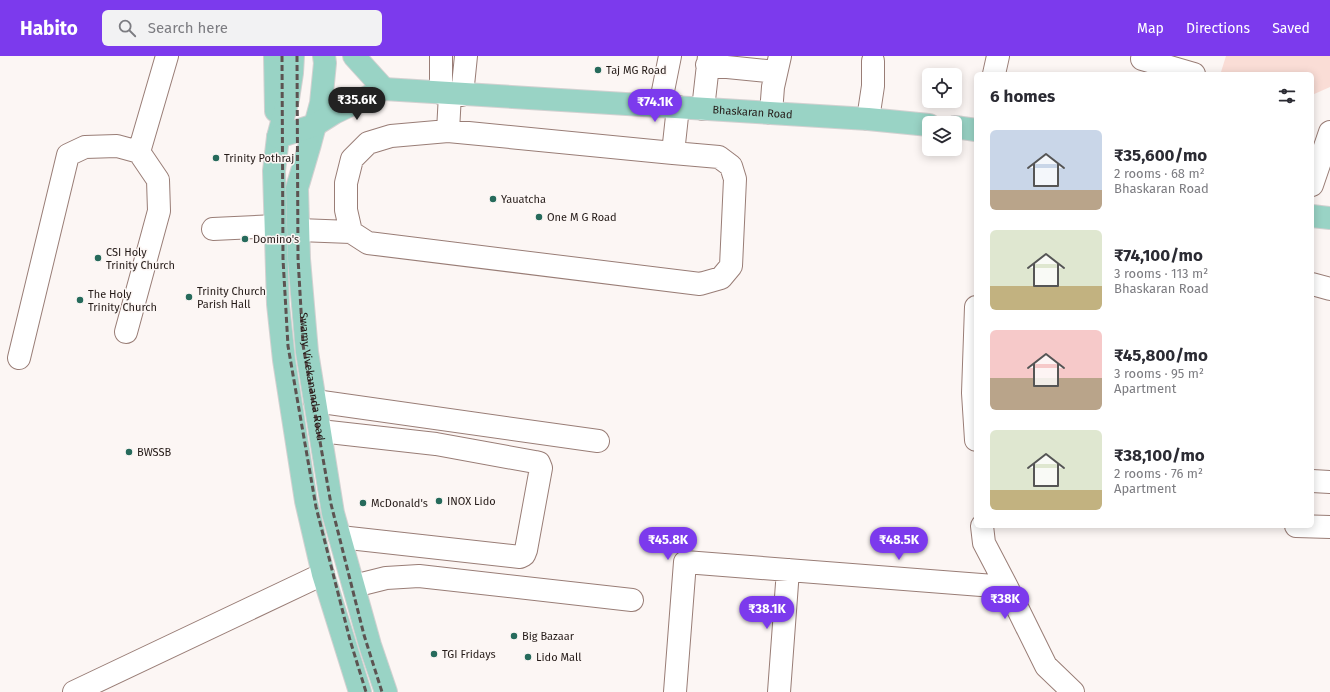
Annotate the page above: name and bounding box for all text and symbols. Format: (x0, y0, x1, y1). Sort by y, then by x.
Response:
search box (102, 10, 382, 46)
text: Habito (20, 17, 78, 40)
icon: search (116, 17, 138, 39)
text: Search here (148, 19, 228, 37)
text: Map (1137, 20, 1164, 37)
text: Directions (1186, 20, 1250, 37)
text: Saved (1272, 20, 1310, 37)
place label: Taj MG Road (606, 64, 667, 77)
marker: Taj MG Road (593, 65, 603, 75)
map controls (922, 68, 962, 156)
button: locate (922, 68, 962, 108)
icon: filters (1276, 85, 1298, 107)
text: 6 homes (990, 86, 1055, 107)
pin: ₹35.6K (324, 87, 390, 121)
pin: ₹74.1K (622, 89, 688, 123)
text: ₹35.6K (337, 92, 377, 107)
text: ₹74.1K (637, 94, 673, 109)
street label: Bhaskaran Road (712, 103, 793, 121)
button: layers (922, 116, 962, 156)
text: ₹35,600/mo (1114, 145, 1207, 166)
icon: home (1022, 146, 1070, 194)
place label: Trinity Pothraj (224, 152, 294, 165)
marker: Trinity Pothraj (211, 153, 221, 163)
text: 2 rooms · 68 m² (1114, 166, 1205, 181)
text: Bhaskaran Road (1114, 181, 1209, 196)
place label: Yauatcha (501, 193, 546, 206)
marker: Yauatcha (488, 194, 498, 204)
place label: One M G Road (547, 211, 617, 224)
marker: One M G Road (534, 212, 544, 222)
place label: Domino's (253, 233, 299, 246)
marker: Domino's (240, 234, 250, 244)
text: ₹74,100/mo (1114, 245, 1203, 266)
place label: CSI Holy Trinity Church (106, 246, 175, 272)
icon: home (1022, 246, 1070, 294)
marker: CSI Holy Trinity Church (93, 253, 103, 263)
text: 3 rooms · 113 m² (1114, 266, 1208, 281)
text: Bhaskaran Road (1114, 281, 1209, 296)
place label: Trinity Church Parish Hall (197, 285, 266, 311)
place label: The Holy Trinity Church (88, 288, 157, 314)
marker: Trinity Church Parish Hall (184, 292, 194, 302)
marker: The Holy Trinity Church (75, 295, 85, 305)
street label: Swamy Vivekananda Road (297, 312, 327, 442)
text: ₹45,800/mo (1114, 345, 1208, 366)
icon: home (1022, 346, 1070, 394)
text: 3 rooms · 95 m² (1114, 366, 1204, 381)
text: Apartment (1114, 381, 1176, 396)
text: ₹38,100/mo (1114, 445, 1205, 466)
place label: BWSSB (137, 446, 171, 459)
icon: home (1022, 446, 1070, 494)
marker: BWSSB (124, 447, 134, 457)
text: 2 rooms · 76 m² (1114, 466, 1203, 481)
text: Apartment (1114, 481, 1176, 496)
place label: INOX Lido (447, 495, 496, 508)
marker: INOX Lido (434, 496, 444, 506)
place label: McDonald's (371, 497, 428, 510)
marker: McDonald's (358, 498, 368, 508)
pin: ₹45.8K (635, 527, 701, 561)
pin: ₹48.5K (866, 527, 932, 561)
text: ₹45.8K (648, 532, 688, 547)
text: ₹48.5K (879, 532, 919, 547)
pin: ₹38K (981, 586, 1029, 620)
text: ₹38K (990, 591, 1020, 606)
pin: ₹38.1K (734, 596, 800, 630)
text: ₹38.1K (748, 601, 786, 616)
place label: Big Bazaar (522, 630, 575, 643)
marker: Big Bazaar (509, 631, 519, 641)
place label: TGI Fridays (442, 648, 496, 661)
marker: TGI Fridays (429, 649, 439, 659)
place label: Lido Mall (536, 651, 581, 664)
marker: Lido Mall (523, 652, 533, 662)

